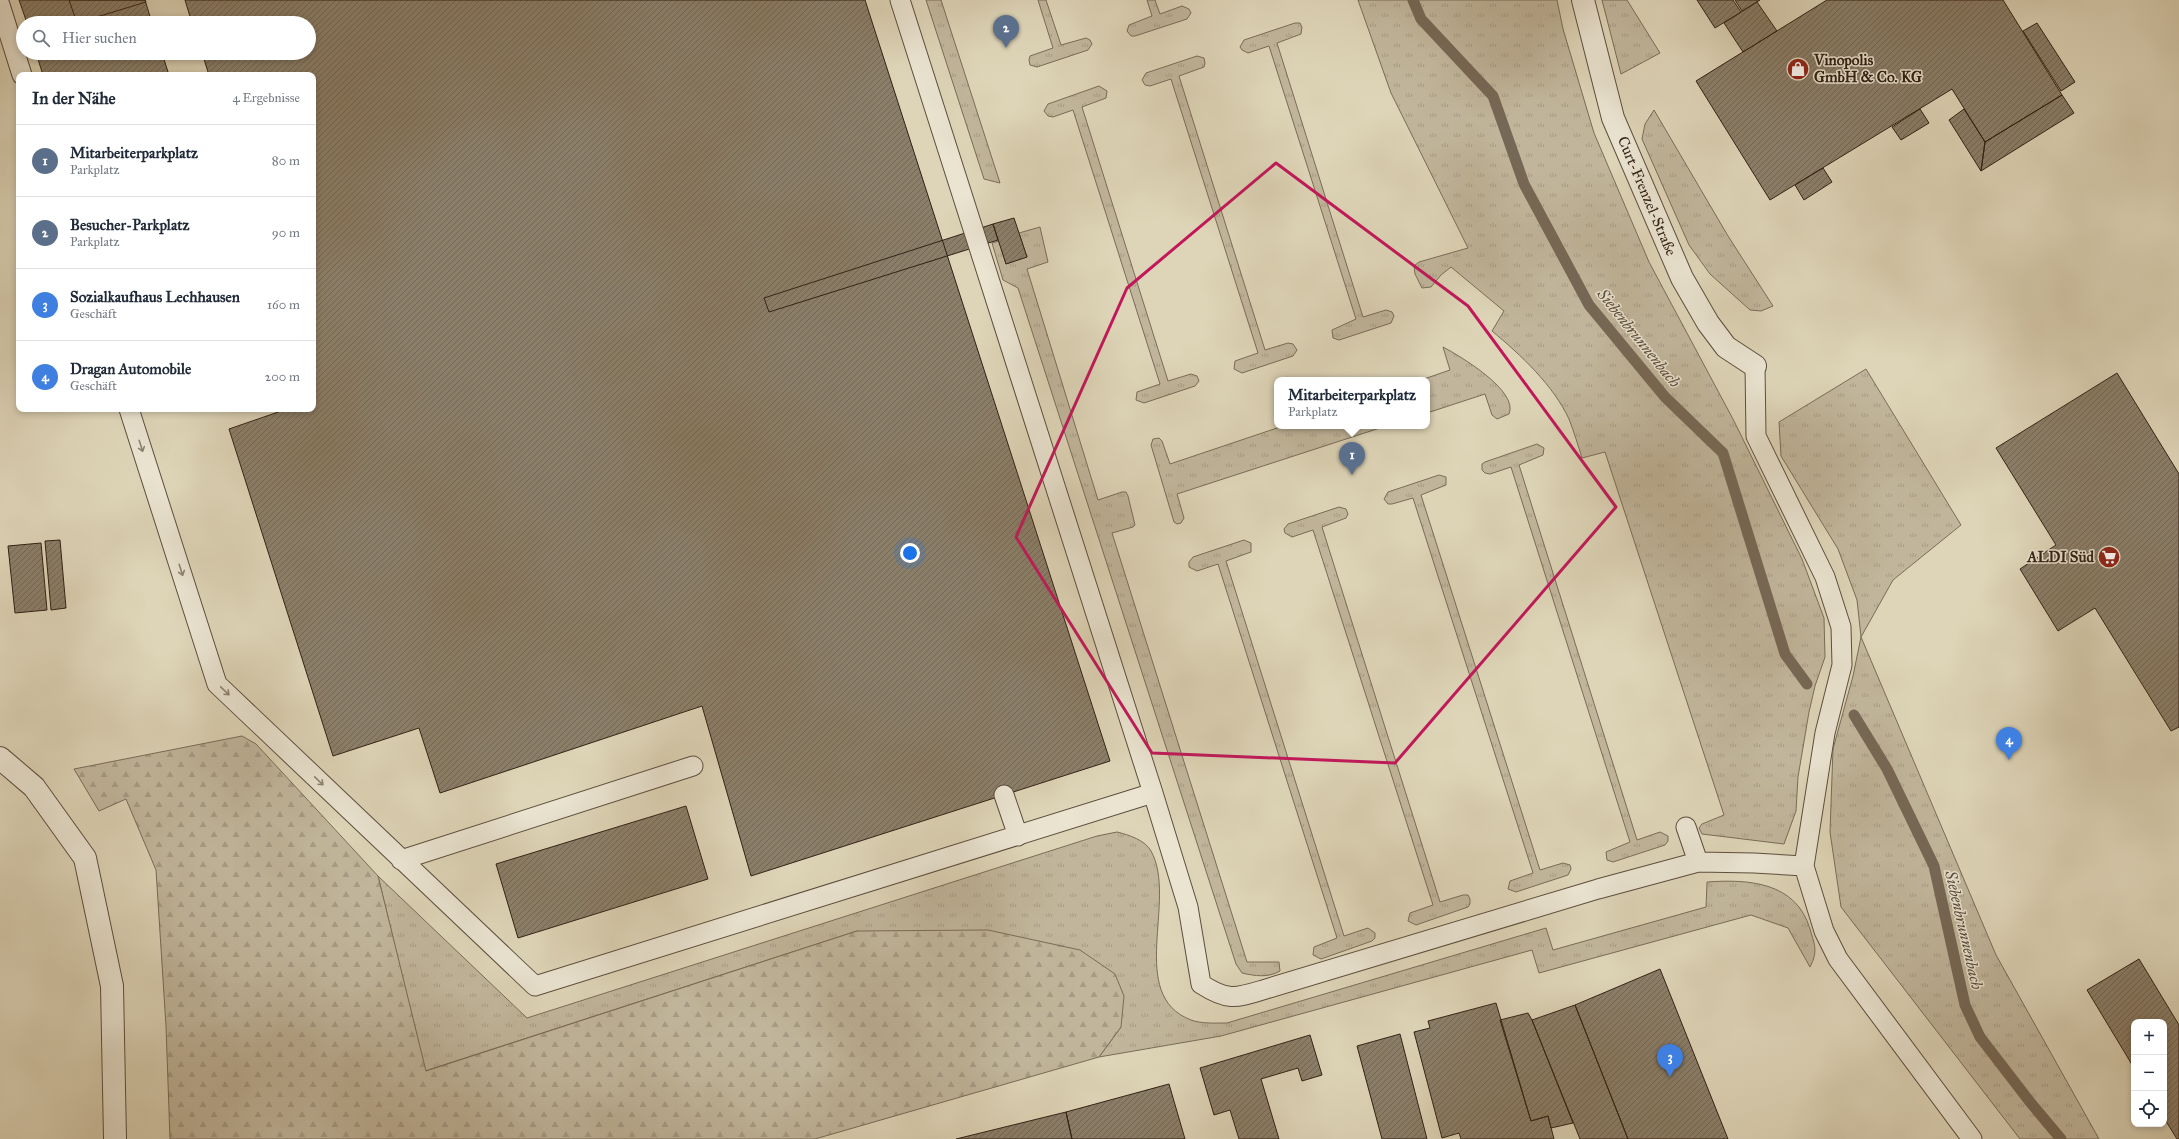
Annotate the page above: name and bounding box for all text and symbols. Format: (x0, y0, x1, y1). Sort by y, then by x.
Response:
pin: 2 (993, 15, 1019, 48)
search box (16, 16, 316, 60)
icon: search (30, 27, 52, 49)
text: Hier suchen (62, 29, 137, 47)
place label: Vinopolis GmbH & Co. KG (1813, 51, 1922, 86)
shop icon: Vinopolis GmbH & Co. KG (1785, 56, 1811, 82)
text: In der Nähe (32, 88, 116, 109)
text: 4 Ergebnisse (233, 90, 300, 106)
street label: Curt-Frenzel-Straße (1614, 134, 1680, 258)
text: Mitarbeiterparkplatz (70, 144, 198, 162)
text: 1 (42, 153, 48, 169)
text: 80 m (272, 153, 300, 169)
text: Parkplatz (70, 162, 120, 178)
text: Besucher-Parkplatz (70, 216, 189, 234)
text: 2 (42, 225, 48, 241)
text: 90 m (272, 225, 300, 241)
text: Parkplatz (70, 234, 120, 250)
water label: Siebenbrunnenbach (1593, 284, 1685, 391)
text: Sozialkaufhaus Lechhausen (70, 288, 240, 306)
text: 3 (42, 297, 48, 313)
text: 160 m (267, 297, 300, 313)
text: Geschäft (70, 306, 117, 322)
text: Dragan Automobile (70, 360, 191, 378)
text: 4 (41, 369, 49, 385)
text: 200 m (265, 369, 300, 385)
popup (1274, 377, 1430, 429)
text: Geschäft (70, 378, 117, 394)
text: Mitarbeiterparkplatz (1288, 386, 1416, 404)
text: Parkplatz (1288, 404, 1338, 420)
one-way arrow (138, 439, 145, 452)
pin: 1 (1339, 442, 1365, 475)
your location (900, 543, 920, 563)
supermarket icon: ALDI Süd (2096, 544, 2122, 570)
place label: ALDI Süd (2026, 548, 2094, 566)
one-way arrow (178, 563, 185, 576)
one-way arrow (220, 686, 230, 696)
pin: 4 (1996, 727, 2022, 760)
one-way arrow (314, 776, 324, 786)
water label: Siebenbrunnenbach (1941, 868, 1987, 992)
map controls (2131, 1019, 2167, 1127)
button: + (2131, 1019, 2167, 1055)
pin: 3 (1657, 1044, 1683, 1077)
button: − (2131, 1055, 2167, 1091)
button: locate (2131, 1091, 2167, 1127)

